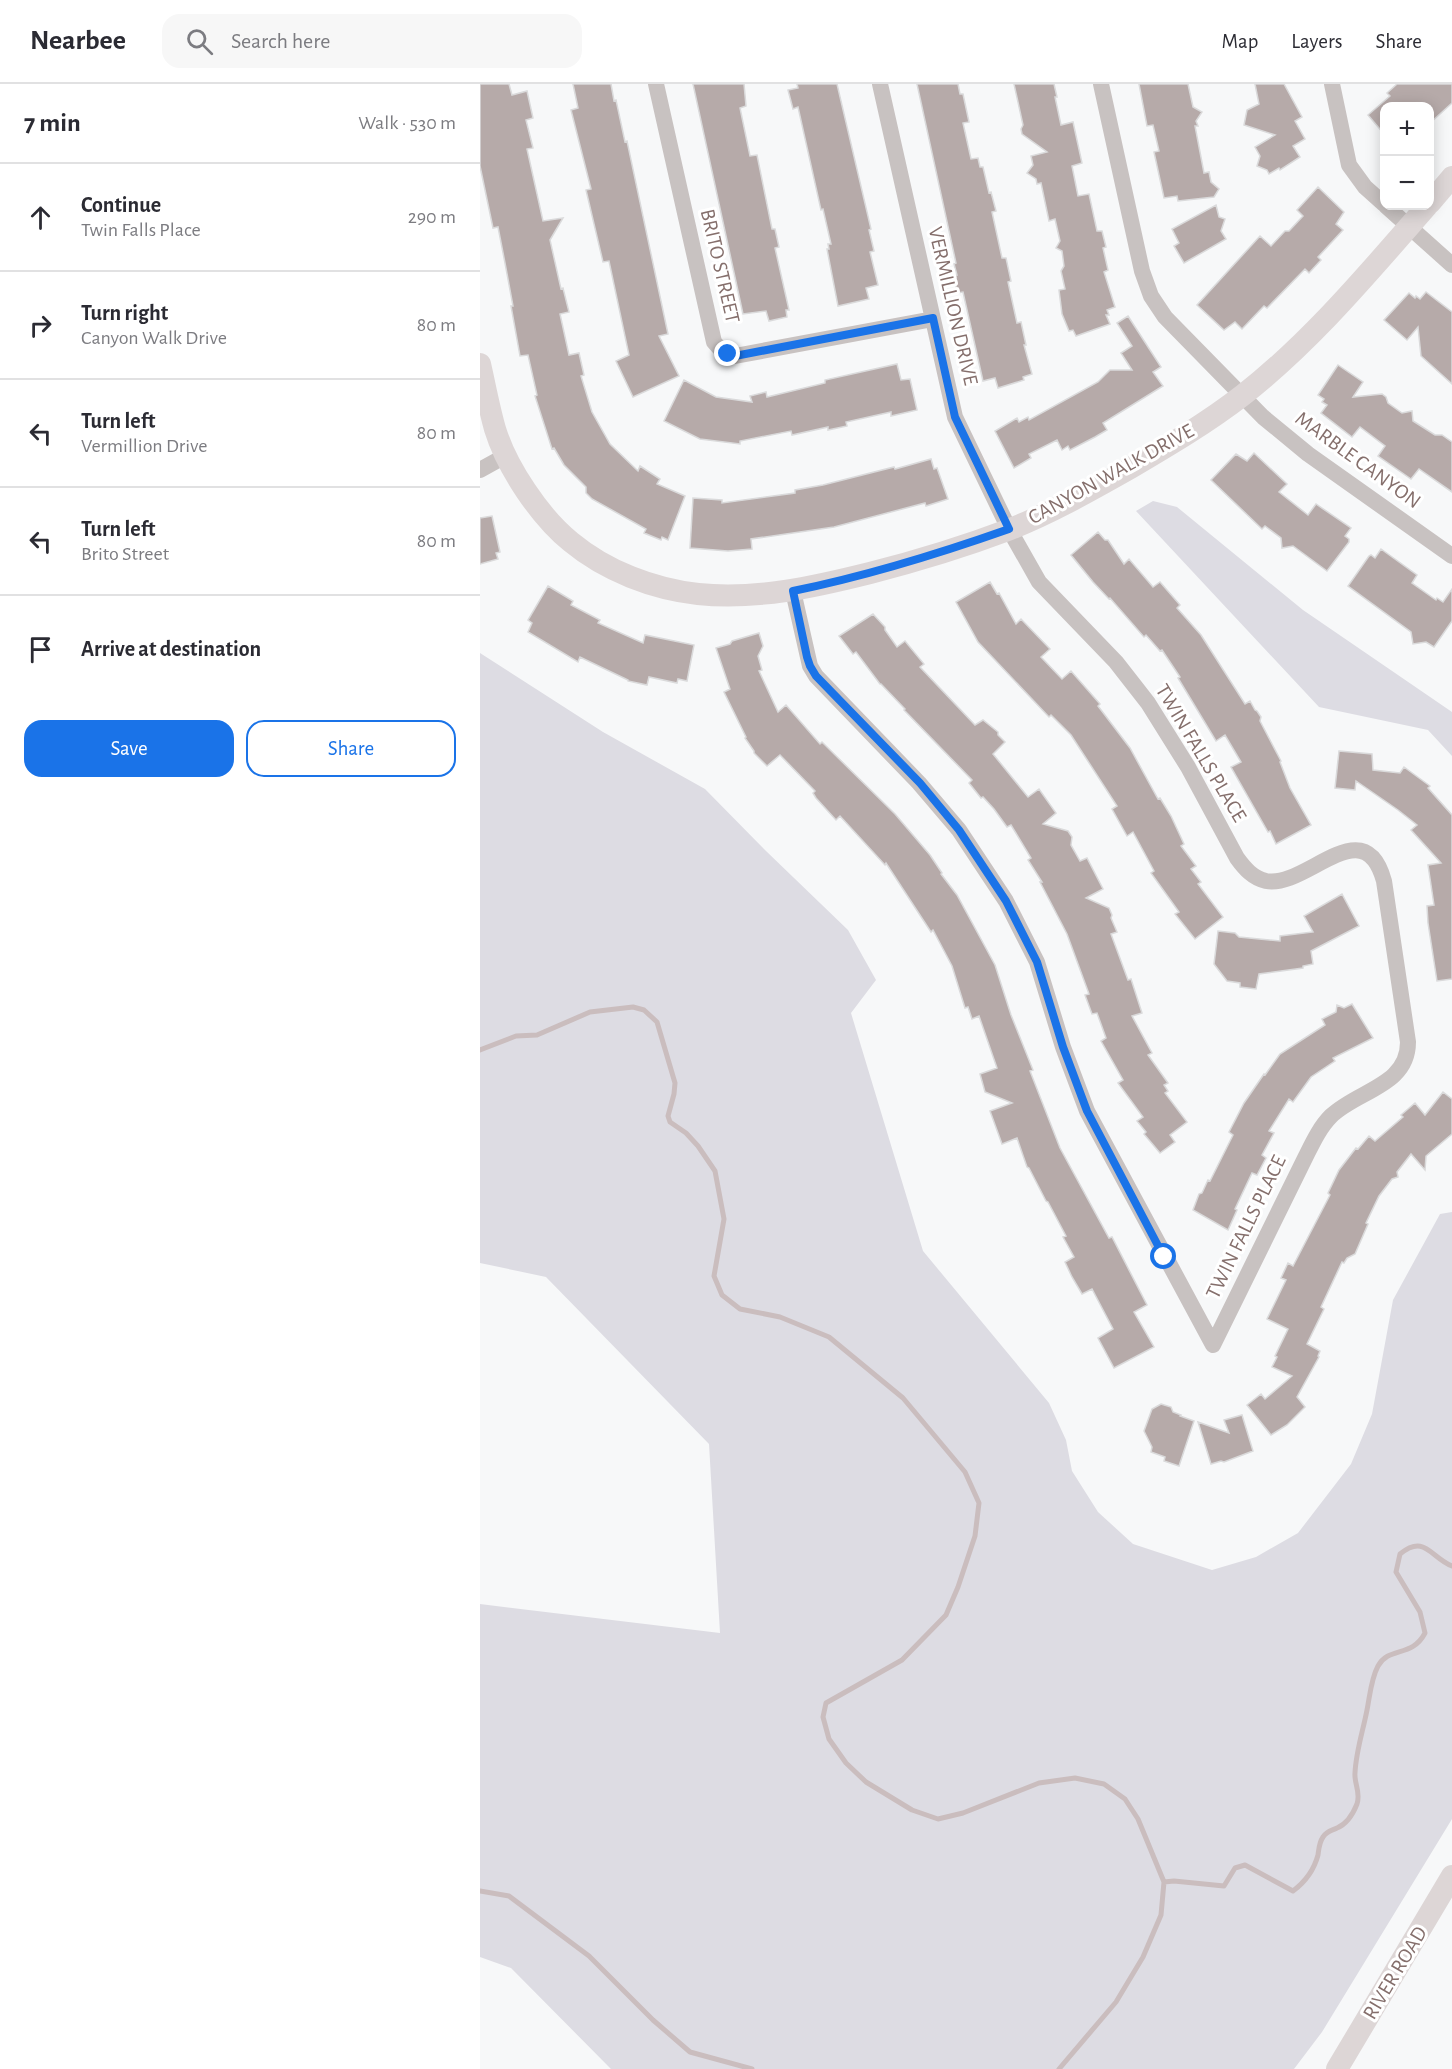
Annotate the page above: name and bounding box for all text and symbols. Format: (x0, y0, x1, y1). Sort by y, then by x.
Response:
search box (162, 14, 582, 68)
icon: search (183, 25, 216, 58)
text: Nearbee (30, 27, 126, 55)
text: Search here (231, 30, 330, 52)
text: Map (1222, 31, 1258, 52)
text: Layers (1291, 31, 1342, 52)
text: Share (1375, 31, 1422, 52)
map controls (1380, 102, 1434, 210)
button: + (1380, 102, 1434, 156)
text: 7 min (24, 110, 81, 136)
text: Walk · 530 m (358, 113, 456, 133)
button: − (1380, 156, 1434, 210)
text: Continue (81, 194, 161, 216)
icon: ahead (24, 201, 57, 234)
text: 290 m (408, 207, 456, 227)
street label: BRITO STREET (697, 207, 743, 325)
text: Twin Falls Place (81, 220, 201, 240)
street label: VERMILLION DRIVE (925, 225, 981, 387)
text: Turn right (81, 302, 168, 324)
icon: right (24, 309, 57, 342)
text: 80 m (417, 315, 456, 335)
text: Canyon Walk Drive (81, 328, 227, 348)
route end (714, 340, 740, 366)
street label: MARBLE CANYON (1291, 408, 1425, 512)
text: Turn left (81, 410, 155, 432)
icon: left (24, 417, 57, 450)
street label: CANYON WALK DRIVE (1025, 420, 1197, 528)
text: 80 m (417, 423, 456, 443)
text: Vermillion Drive (81, 436, 207, 456)
text: Turn left (81, 518, 155, 540)
icon: left (24, 525, 57, 558)
text: 80 m (417, 531, 456, 551)
text: Brito Street (81, 544, 169, 564)
icon: arrive (24, 633, 57, 666)
text: Arrive at destination (81, 638, 261, 660)
street label: TWIN FALLS PLACE (1152, 680, 1250, 826)
button: Save (24, 720, 234, 777)
button: Share (246, 720, 456, 777)
street label: TWIN FALLS PLACE (1202, 1152, 1290, 1302)
route start (1150, 1243, 1176, 1269)
street label: RIVER ROAD (1359, 1923, 1431, 2023)

